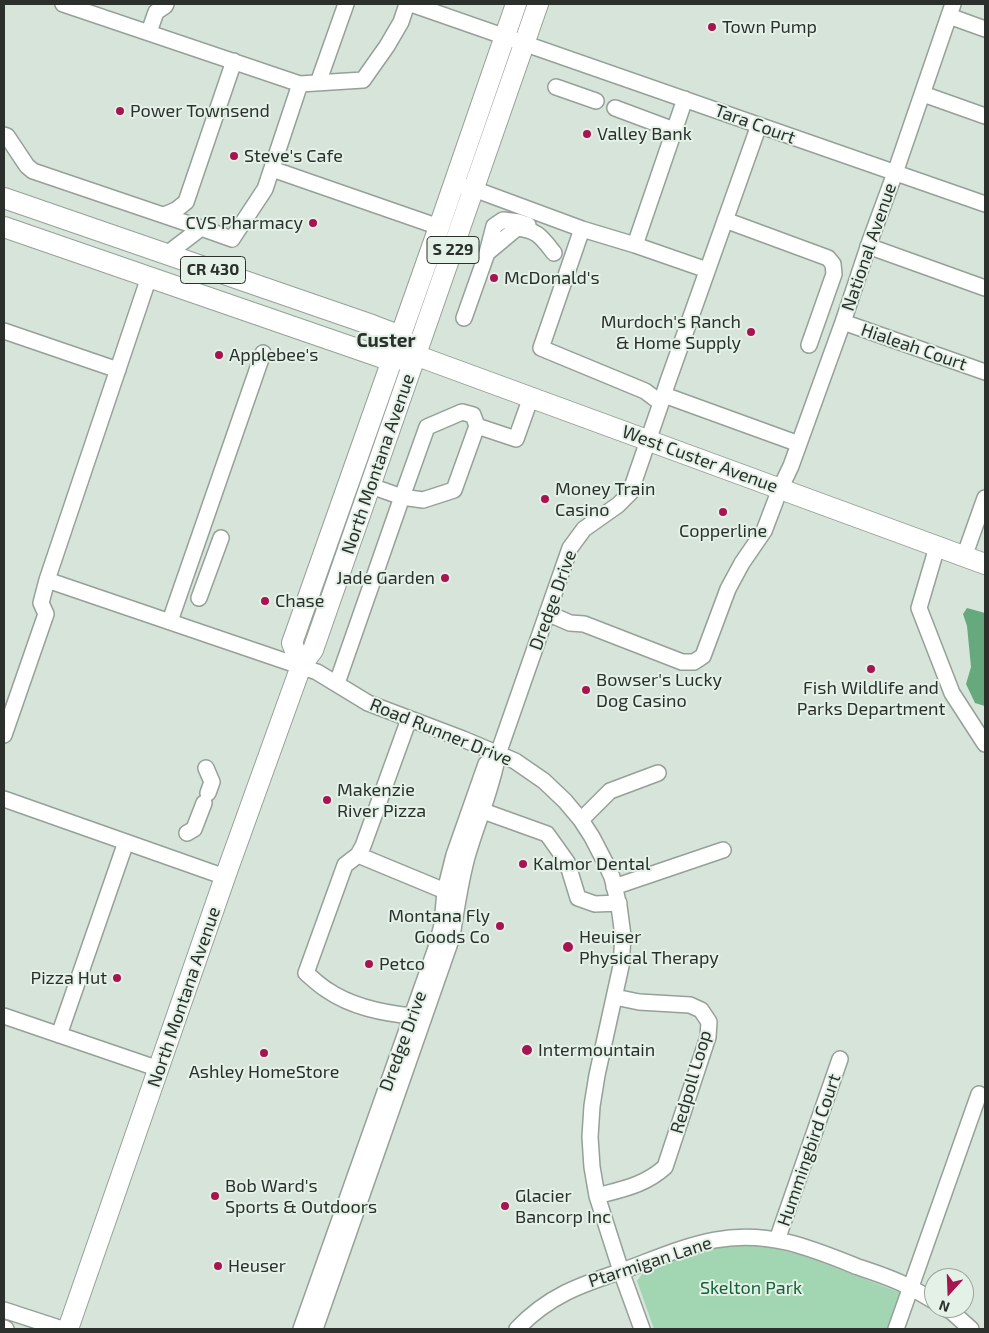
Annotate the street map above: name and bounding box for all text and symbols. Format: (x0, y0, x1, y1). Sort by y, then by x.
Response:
place label: Town Pump (722, 16, 817, 38)
marker: Town Pump (706, 21, 718, 33)
street label: Tara Court (712, 99, 798, 149)
place label: Power Townsend (130, 100, 270, 122)
marker: Power Townsend (114, 105, 126, 117)
place label: Valley Bank (597, 123, 692, 145)
marker: Valley Bank (581, 128, 593, 140)
place label: Steve's Cafe (244, 145, 343, 167)
marker: Steve's Cafe (228, 150, 240, 162)
street label: National Avenue (837, 180, 901, 314)
place label: CVS Pharmacy (186, 212, 303, 234)
marker: CVS Pharmacy (307, 217, 319, 229)
road number: S 229 (427, 236, 479, 264)
road number: CR 430 (180, 256, 246, 284)
place label: McDonald's (504, 267, 600, 289)
marker: McDonald's (488, 272, 500, 284)
place label: Murdoch's Ranch & Home Supply (601, 311, 741, 354)
street label: Hialeah Court (858, 319, 970, 375)
marker: Murdoch's Ranch & Home Supply (745, 326, 757, 338)
district label: Custer (356, 330, 416, 352)
place label: Applebee's (229, 344, 318, 366)
marker: Applebee's (213, 349, 225, 361)
street label: North Montana Avenue (337, 371, 419, 557)
street label: West Custer Avenue (619, 421, 781, 497)
place label: Money Train Casino (555, 478, 655, 520)
marker: Money Train Casino (539, 493, 551, 505)
marker: Copperline (717, 506, 729, 518)
place label: Copperline (679, 520, 767, 542)
street label: Dredge Drive (525, 547, 581, 653)
place label: Jade Garden (336, 567, 435, 589)
marker: Jade Garden (439, 572, 451, 584)
place label: Chase (275, 590, 324, 612)
marker: Chase (259, 595, 271, 607)
marker: Fish Wildlife and Parks Department (865, 663, 877, 675)
place label: Bowser's Lucky Dog Casino (596, 669, 722, 712)
place label: Fish Wildlife and Parks Department (797, 677, 945, 720)
marker: Bowser's Lucky Dog Casino (580, 684, 592, 696)
street label: Road Runner Drive (367, 694, 515, 770)
place label: Makenzie River Pizza (337, 779, 426, 822)
marker: Makenzie River Pizza (321, 794, 333, 806)
place label: Kalmor Dental (533, 853, 650, 875)
marker: Kalmor Dental (517, 858, 529, 870)
street label: North Montana Avenue (143, 904, 225, 1090)
place label: Montana Fly Goods Co (388, 905, 490, 948)
marker: Montana Fly Goods Co (494, 920, 506, 932)
place label: Heuiser Physical Therapy (579, 926, 719, 969)
marker: Heuiser Physical Therapy (561, 940, 575, 954)
place label: Petco (379, 953, 425, 975)
marker: Petco (363, 958, 375, 970)
place label: Pizza Hut (31, 967, 107, 989)
marker: Pizza Hut (111, 972, 123, 984)
street label: Dredge Drive (375, 988, 431, 1094)
street label: Redpoll Loop (666, 1028, 716, 1136)
place label: Intermountain (538, 1039, 655, 1061)
marker: Intermountain (520, 1043, 534, 1057)
marker: Ashley HomeStore (258, 1047, 270, 1059)
place label: Ashley HomeStore (189, 1061, 339, 1083)
street label: Hummingbird Court (773, 1071, 845, 1229)
place label: Bob Ward's Sports & Outdoors (225, 1175, 377, 1218)
place label: Glacier Bancorp Inc (515, 1185, 611, 1228)
marker: Bob Ward's Sports & Outdoors (209, 1190, 221, 1202)
marker: Glacier Bancorp Inc (499, 1200, 511, 1212)
street label: Ptarmigan Lane (586, 1232, 714, 1292)
place label: Heuser (228, 1255, 286, 1277)
marker: Heuser (212, 1260, 224, 1272)
north arrow (924, 1268, 974, 1318)
park label: Skelton Park (700, 1277, 802, 1299)
text: N (936, 1297, 952, 1316)

